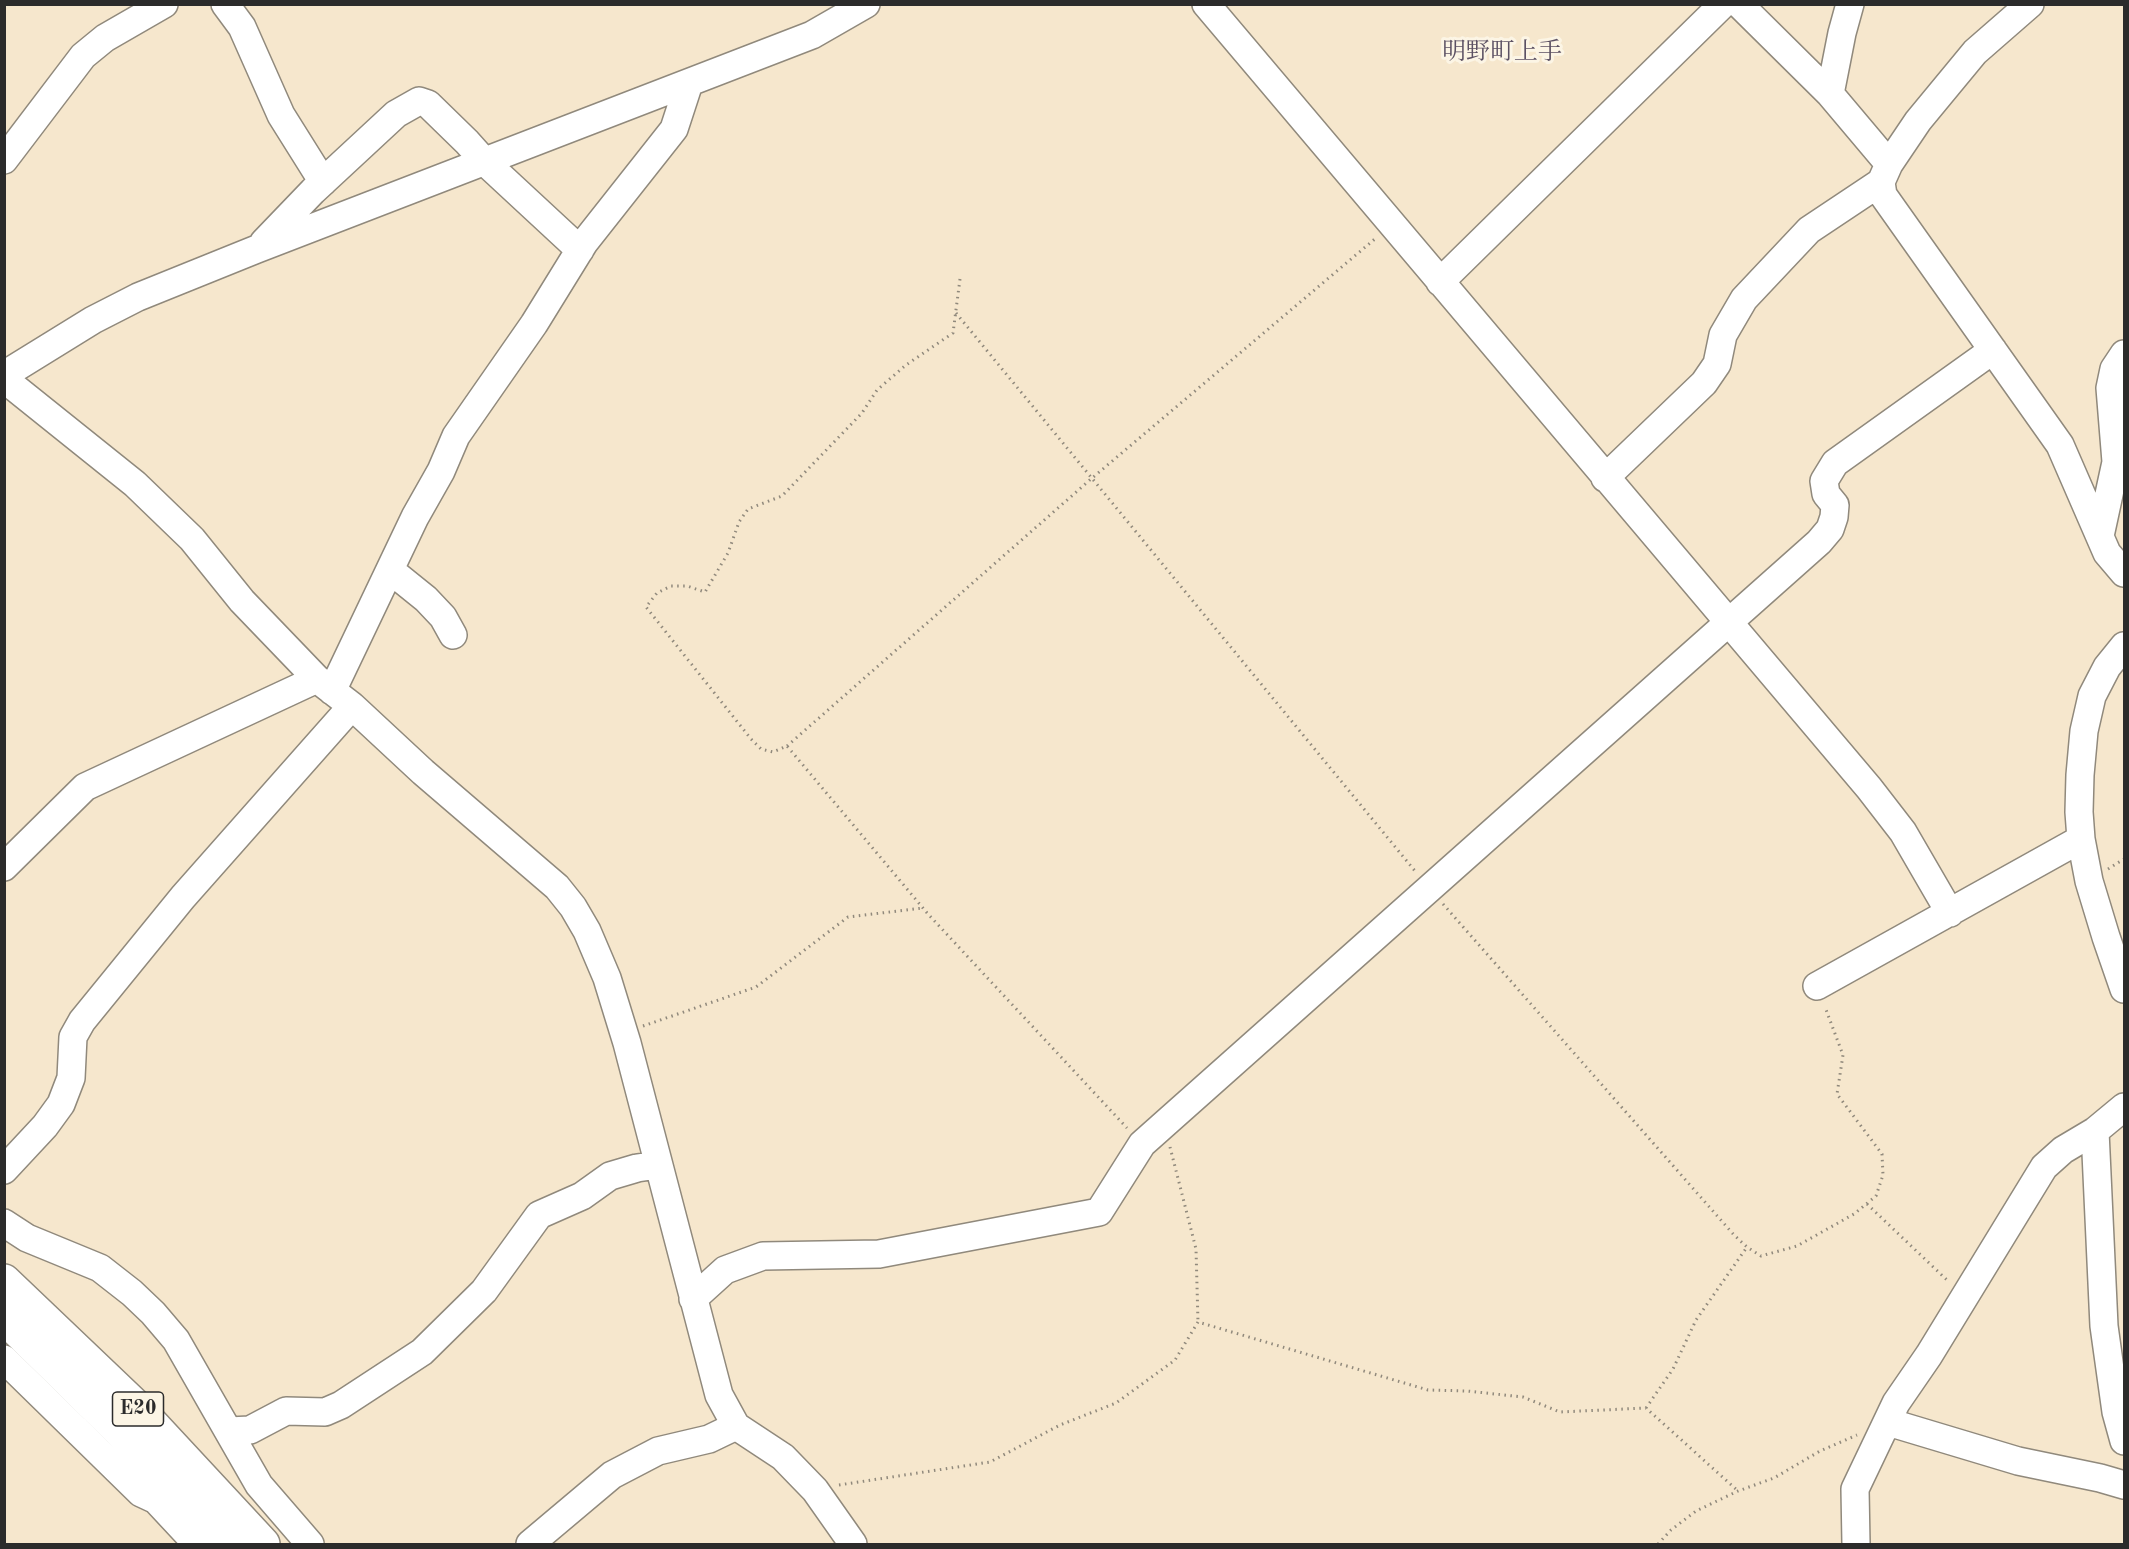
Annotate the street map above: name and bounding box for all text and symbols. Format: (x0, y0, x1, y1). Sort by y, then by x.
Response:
district label: 明野町上手 (1442, 39, 1562, 67)
road number: E20 (112, 1392, 164, 1426)

